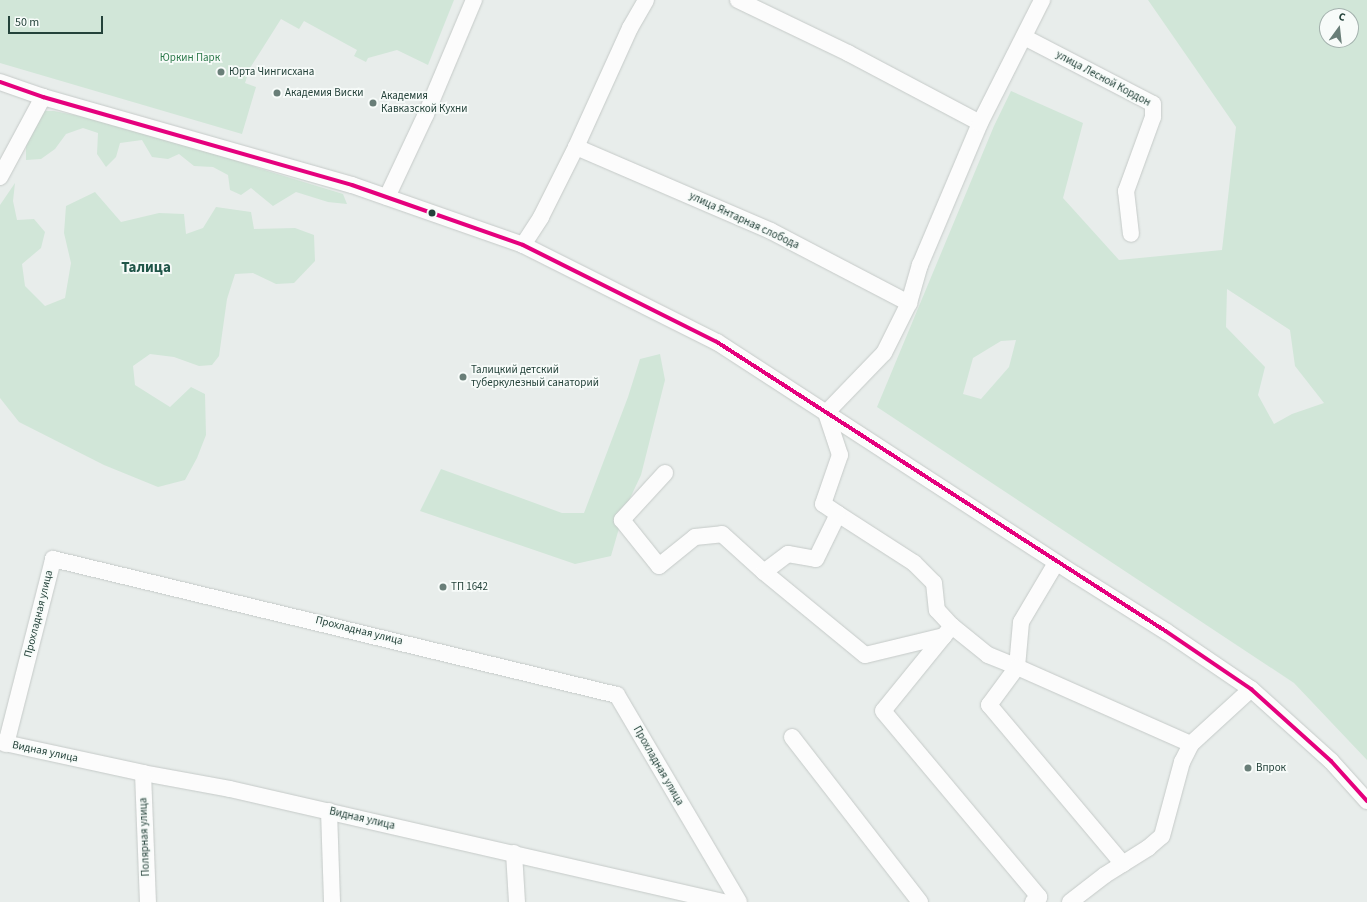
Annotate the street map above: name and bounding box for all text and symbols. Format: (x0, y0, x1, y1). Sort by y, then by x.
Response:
scale bar (10, 8, 105, 34)
north arrow (1319, 8, 1359, 48)
text: С (1337, 9, 1347, 25)
text: 50 m (15, 14, 39, 31)
street label: улица Лесной Кордон (1053, 48, 1153, 110)
park label: Юркин Парк (160, 51, 220, 65)
place label: Юрта Чингисхана (229, 65, 314, 79)
marker: Юрта Чингисхана (216, 67, 226, 77)
place label: Академия Виски (285, 86, 364, 100)
marker: Академия Виски (272, 88, 282, 98)
place label: Академия Кавказской Кухни (381, 90, 468, 116)
marker: Академия Кавказской Кухни (368, 98, 378, 108)
street label: улица Янтарная слобода (687, 190, 801, 252)
unlabelled marker (427, 208, 437, 218)
district label: Талица (121, 259, 171, 277)
place label: Талицкий детский туберкулезный санаторий (471, 364, 599, 390)
marker: Талицкий детский туберкулезный санаторий (458, 372, 468, 382)
street label: Прохладная улица (22, 569, 56, 659)
place label: ТП 1642 (451, 580, 488, 594)
marker: ТП 1642 (438, 582, 448, 592)
street label: Прохладная улица (314, 614, 404, 648)
street label: Прохладная улица (630, 724, 686, 808)
street label: Видная улица (11, 739, 79, 765)
place label: Впрок (1256, 761, 1286, 775)
marker: Впрок (1243, 763, 1253, 773)
street label: Полярная улица (137, 797, 153, 877)
street label: Видная улица (328, 805, 396, 833)

